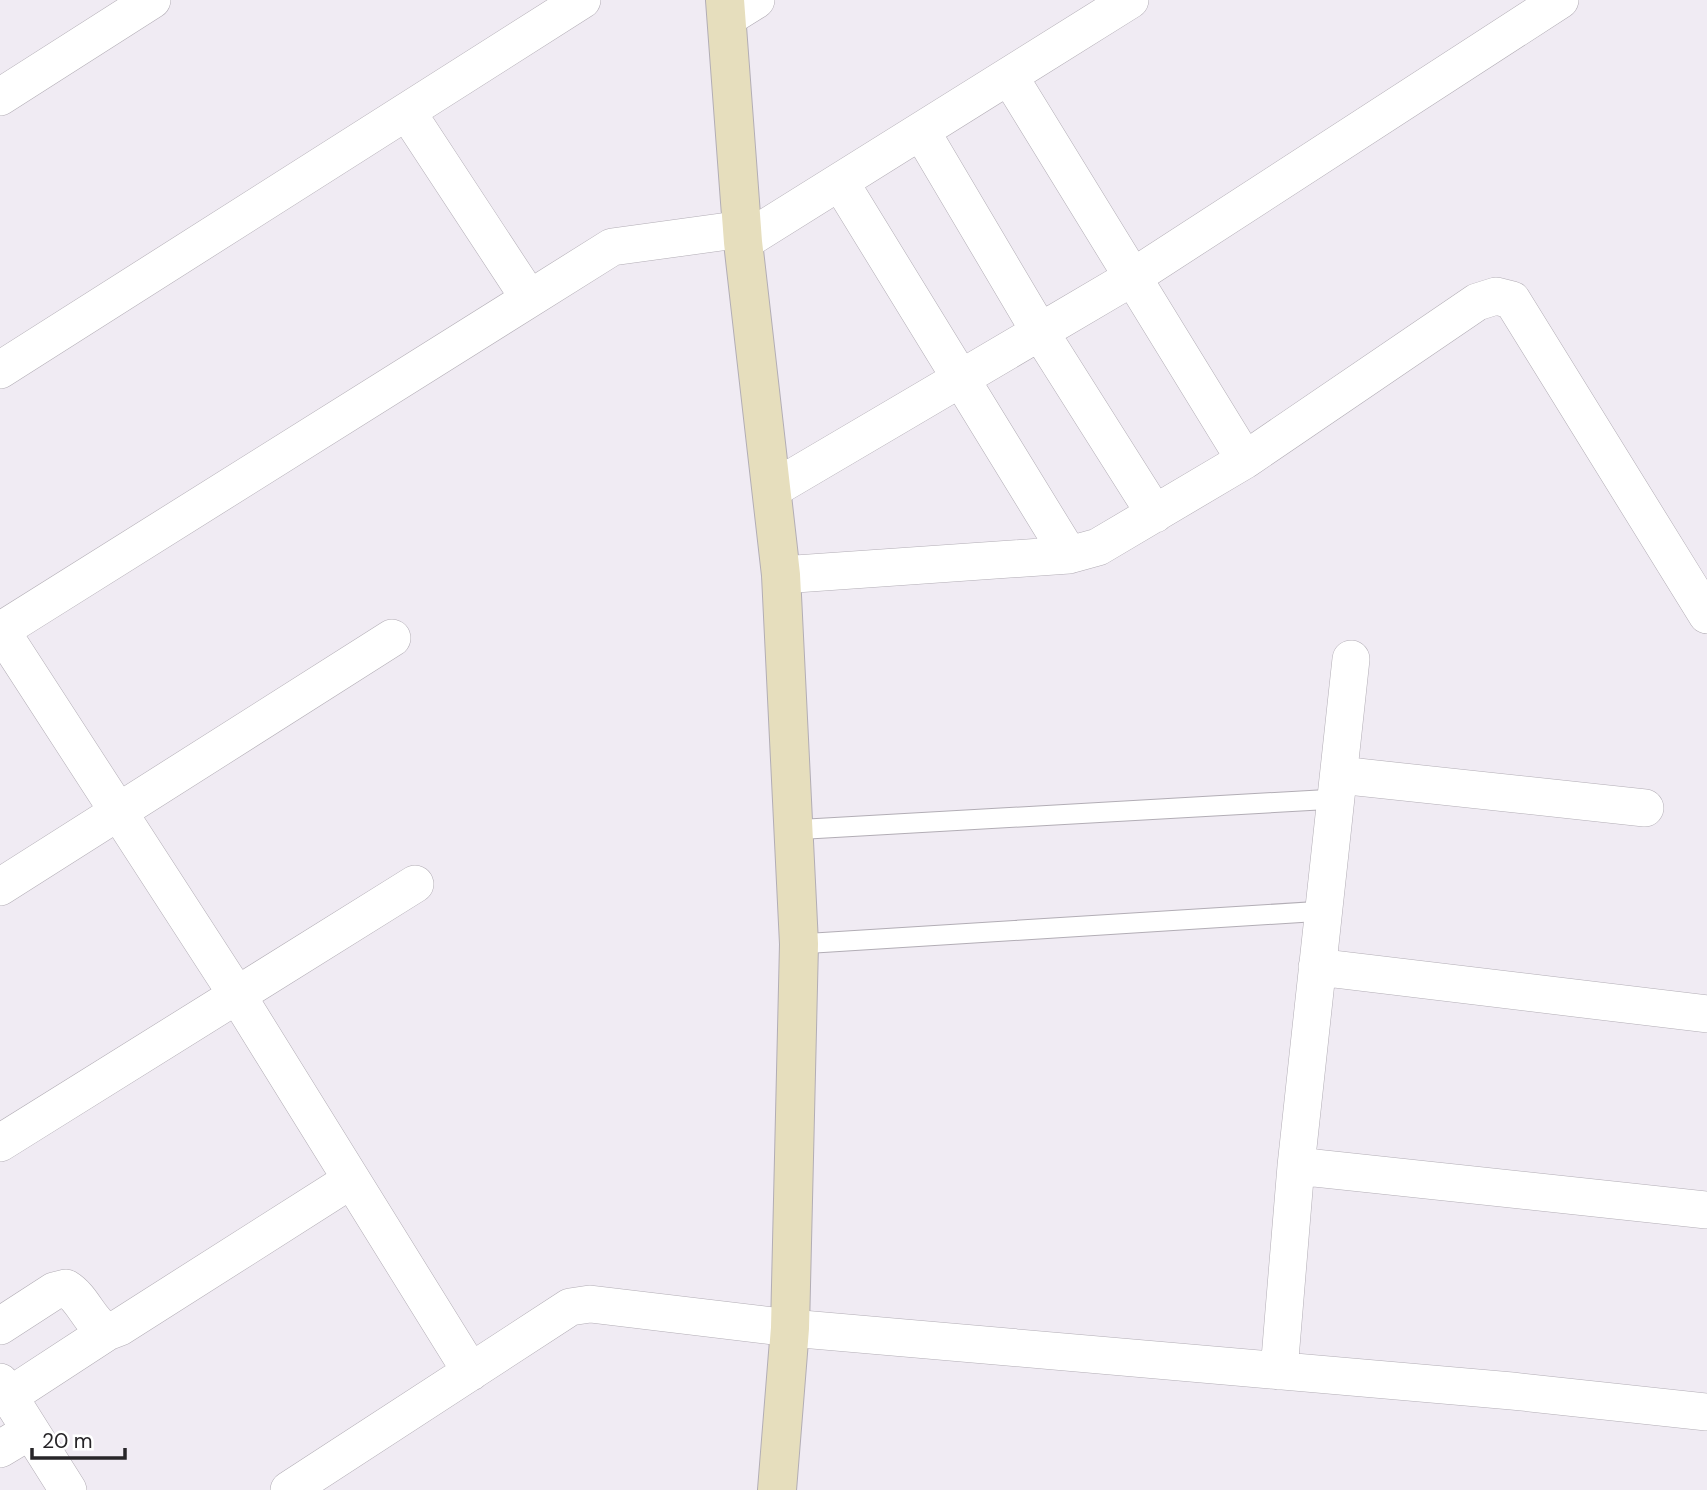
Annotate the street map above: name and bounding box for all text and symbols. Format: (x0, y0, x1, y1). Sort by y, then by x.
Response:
scale bar (32, 1416, 124, 1460)
text: 20 m (42, 1427, 93, 1455)

